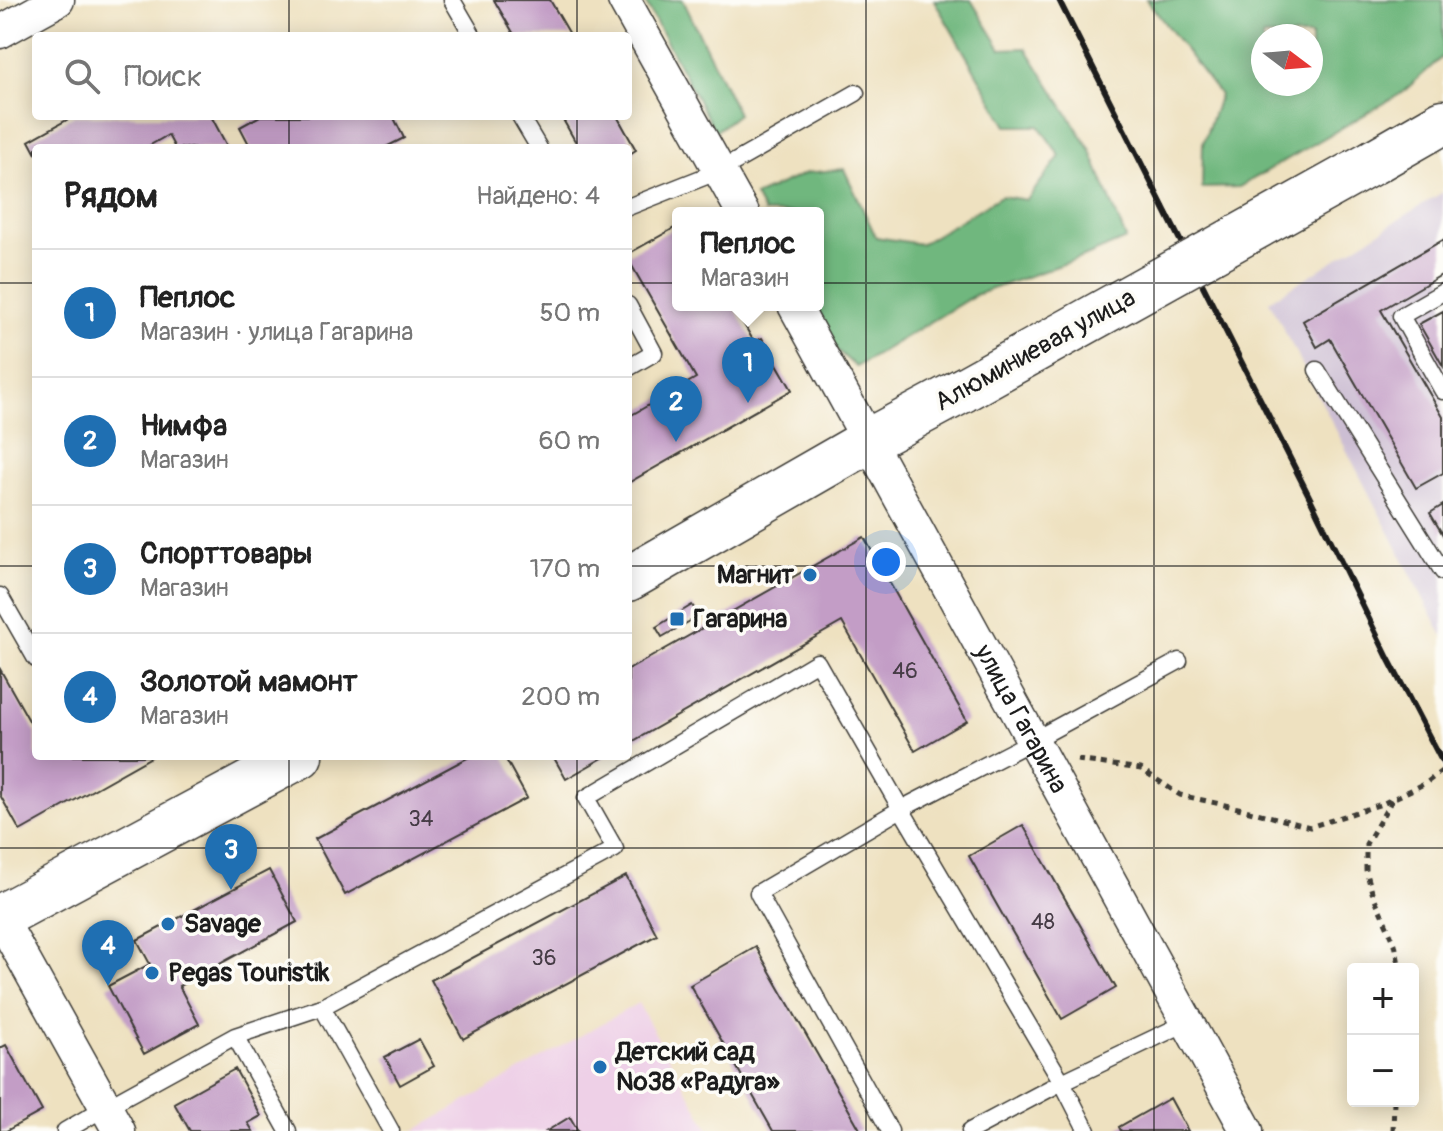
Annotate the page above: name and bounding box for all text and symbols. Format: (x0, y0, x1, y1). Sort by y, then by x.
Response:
north arrow (1251, 24, 1323, 96)
search box (32, 32, 632, 120)
icon: search (60, 54, 104, 98)
text: Поиск (124, 58, 202, 95)
text: Рядом (64, 175, 158, 218)
text: Найдено: 4 (476, 180, 600, 212)
popup (672, 207, 824, 311)
text: Пеплос (700, 225, 796, 262)
text: Магазин (700, 262, 789, 294)
text: Пеплос (140, 279, 235, 316)
street label: Алюминиевая улица (929, 282, 1141, 418)
text: 1 (85, 297, 95, 329)
text: 50 m (539, 297, 600, 329)
text: Магазин · улица Гагарина (140, 316, 413, 348)
pin: 1 (722, 337, 774, 403)
pin: 2 (650, 376, 702, 442)
text: Нимфа (140, 407, 227, 444)
text: 2 (83, 425, 97, 457)
text: 60 m (538, 425, 600, 457)
text: Магазин (140, 444, 229, 476)
text: Спорттовары (140, 535, 312, 572)
your location (866, 542, 906, 582)
text: 3 (83, 553, 97, 585)
text: 170 m (530, 553, 600, 585)
place label: Магнит (717, 559, 795, 591)
marker: Магнит (801, 566, 819, 584)
text: Магазин (140, 572, 229, 604)
place label: Гагарина (693, 603, 787, 635)
marker: Гагарина (668, 610, 686, 628)
street label: улица Гагарина (967, 638, 1075, 799)
house number: 46 (892, 657, 918, 685)
text: Золотой мамонт (140, 663, 358, 700)
text: 4 (82, 681, 98, 713)
text: 200 m (521, 681, 600, 713)
text: Магазин (140, 700, 229, 732)
house number: 34 (408, 805, 434, 833)
pin: 3 (205, 824, 257, 890)
place label: Savage (184, 908, 262, 940)
house number: 48 (1031, 908, 1055, 936)
marker: Savage (159, 915, 177, 933)
pin: 4 (82, 920, 134, 986)
house number: 36 (531, 944, 557, 972)
place label: Pegas Touristik (168, 957, 331, 989)
map controls (1347, 963, 1419, 1107)
button: + (1347, 963, 1419, 1035)
marker: Pegas Touristik (143, 964, 161, 982)
button: − (1347, 1035, 1419, 1107)
place label: Детский сад №38 «Радуга» (614, 1036, 780, 1098)
marker: Детский сад №38 «Радуга» (591, 1058, 609, 1076)

